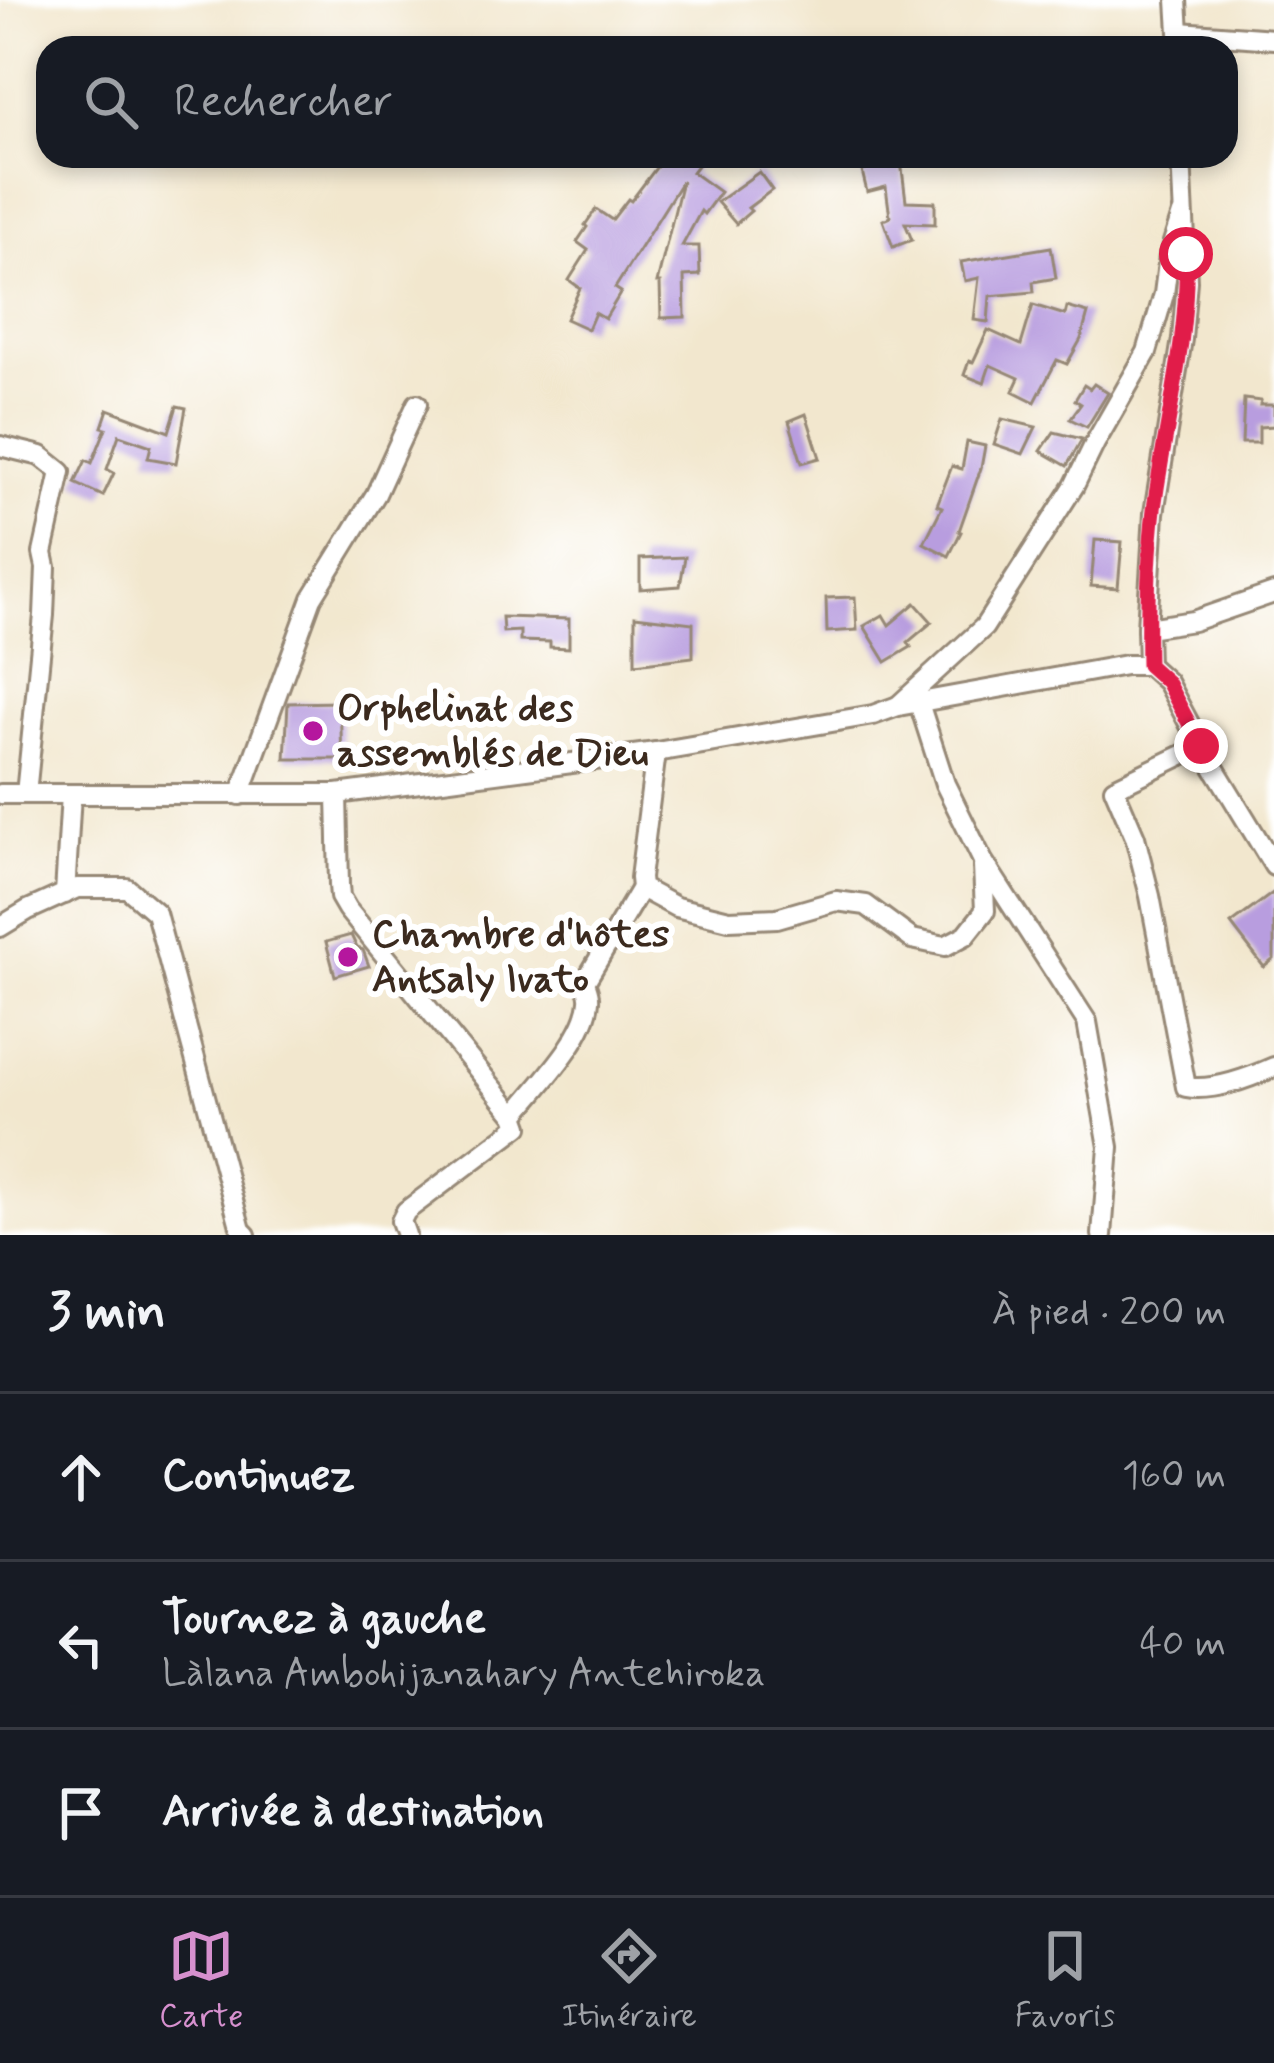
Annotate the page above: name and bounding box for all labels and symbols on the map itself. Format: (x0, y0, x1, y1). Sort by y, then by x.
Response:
route start (1159, 227, 1213, 281)
place label: Orphelinat des assemblés de Dieu (337, 684, 649, 780)
marker: Orphelinat des assemblés de Dieu (300, 718, 326, 744)
route end (1174, 719, 1228, 773)
place label: Chambre d'hôtes Antsaly Ivato (372, 910, 670, 1006)
marker: Chambre d'hôtes Antsaly Ivato (335, 944, 361, 970)

